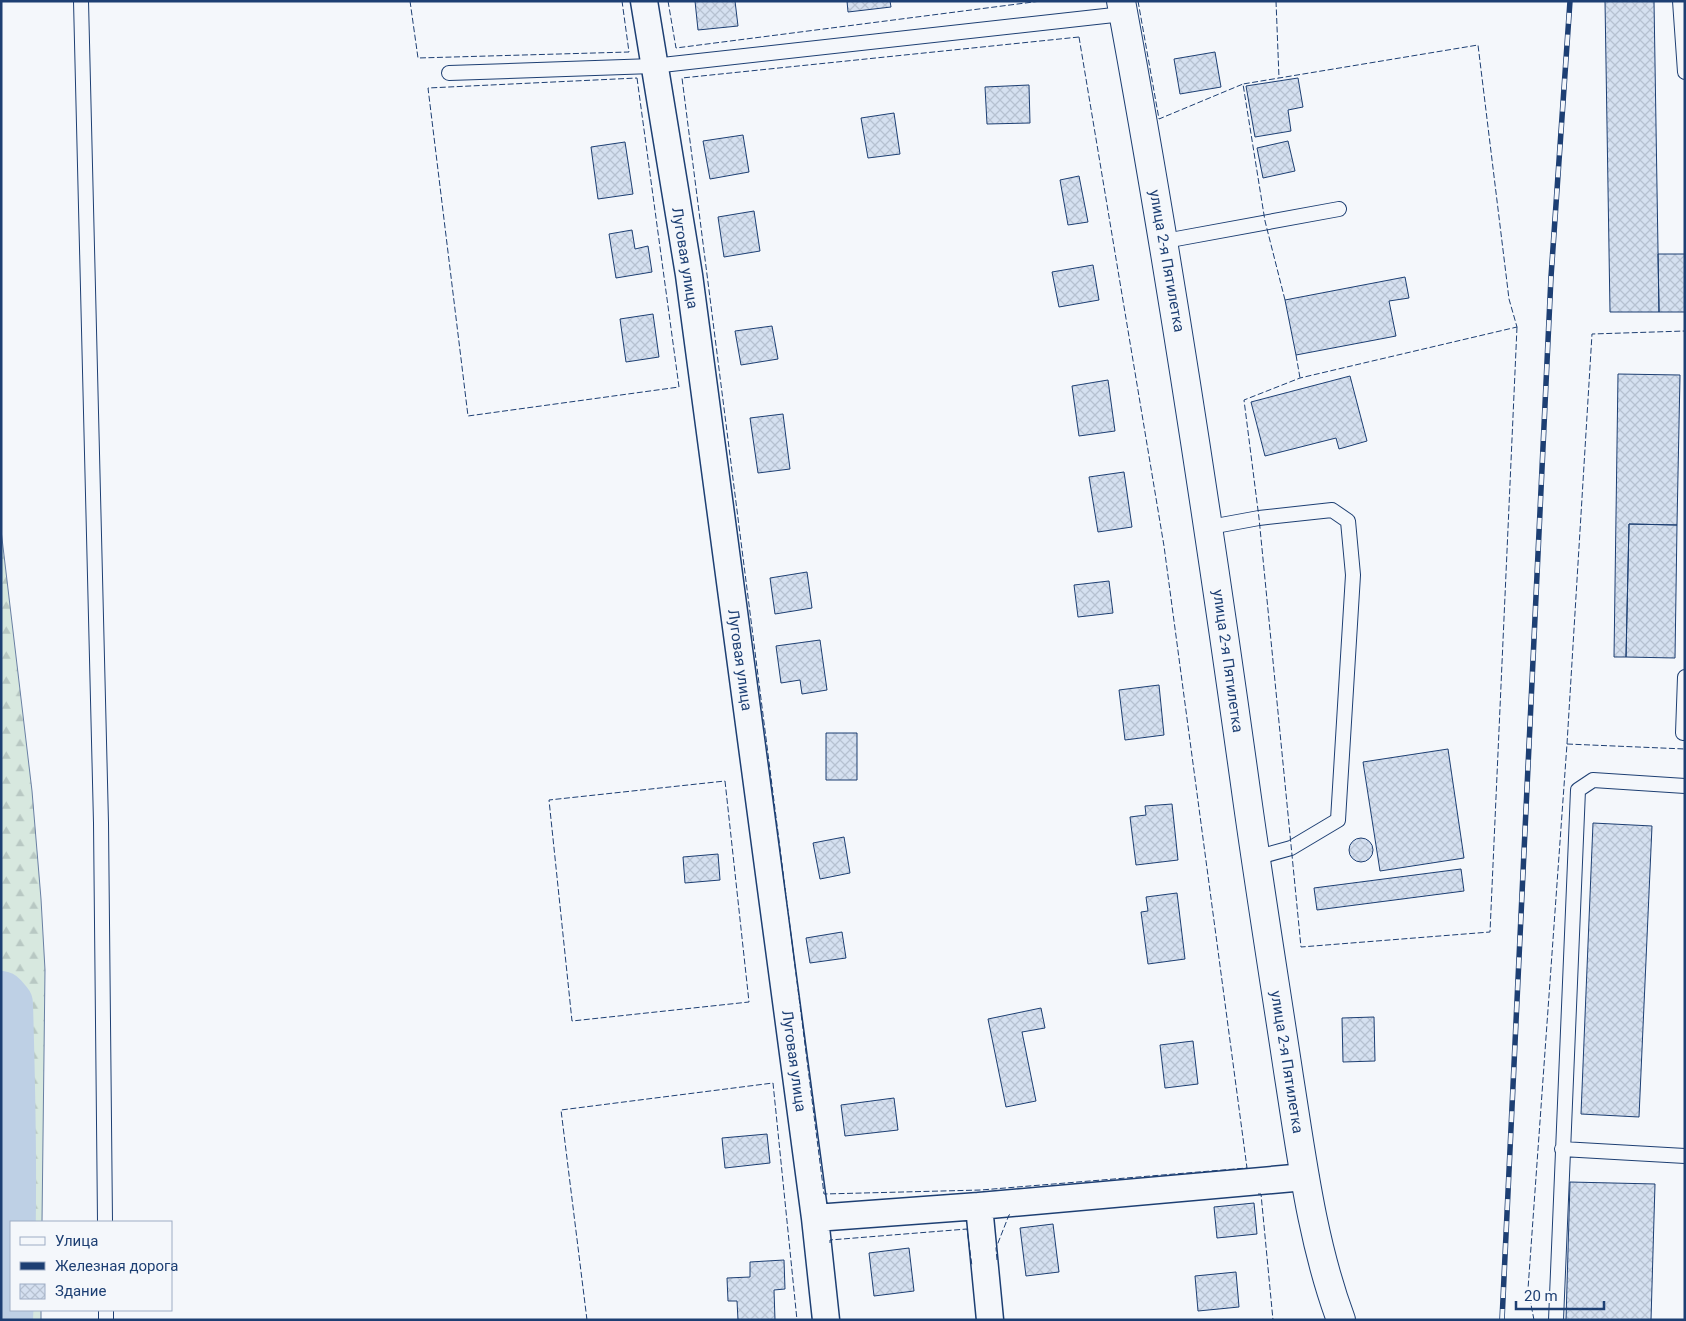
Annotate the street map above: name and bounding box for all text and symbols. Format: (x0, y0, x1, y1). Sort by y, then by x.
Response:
street label: улица 2-я Пятилетка (1146, 188, 1188, 334)
street label: Луговая улица (668, 206, 702, 310)
street label: улица 2-я Пятилетка (1209, 588, 1247, 734)
street label: Луговая улица (724, 608, 756, 712)
street label: улица 2-я Пятилетка (1267, 989, 1307, 1135)
street label: Луговая улица (778, 1009, 810, 1113)
legend (10, 1221, 172, 1311)
text: Улица (55, 1232, 98, 1250)
text: Железная дорога (55, 1257, 178, 1275)
scale bar (1516, 1278, 1604, 1310)
text: Здание (55, 1282, 106, 1300)
text: 20 m (1524, 1287, 1558, 1305)

